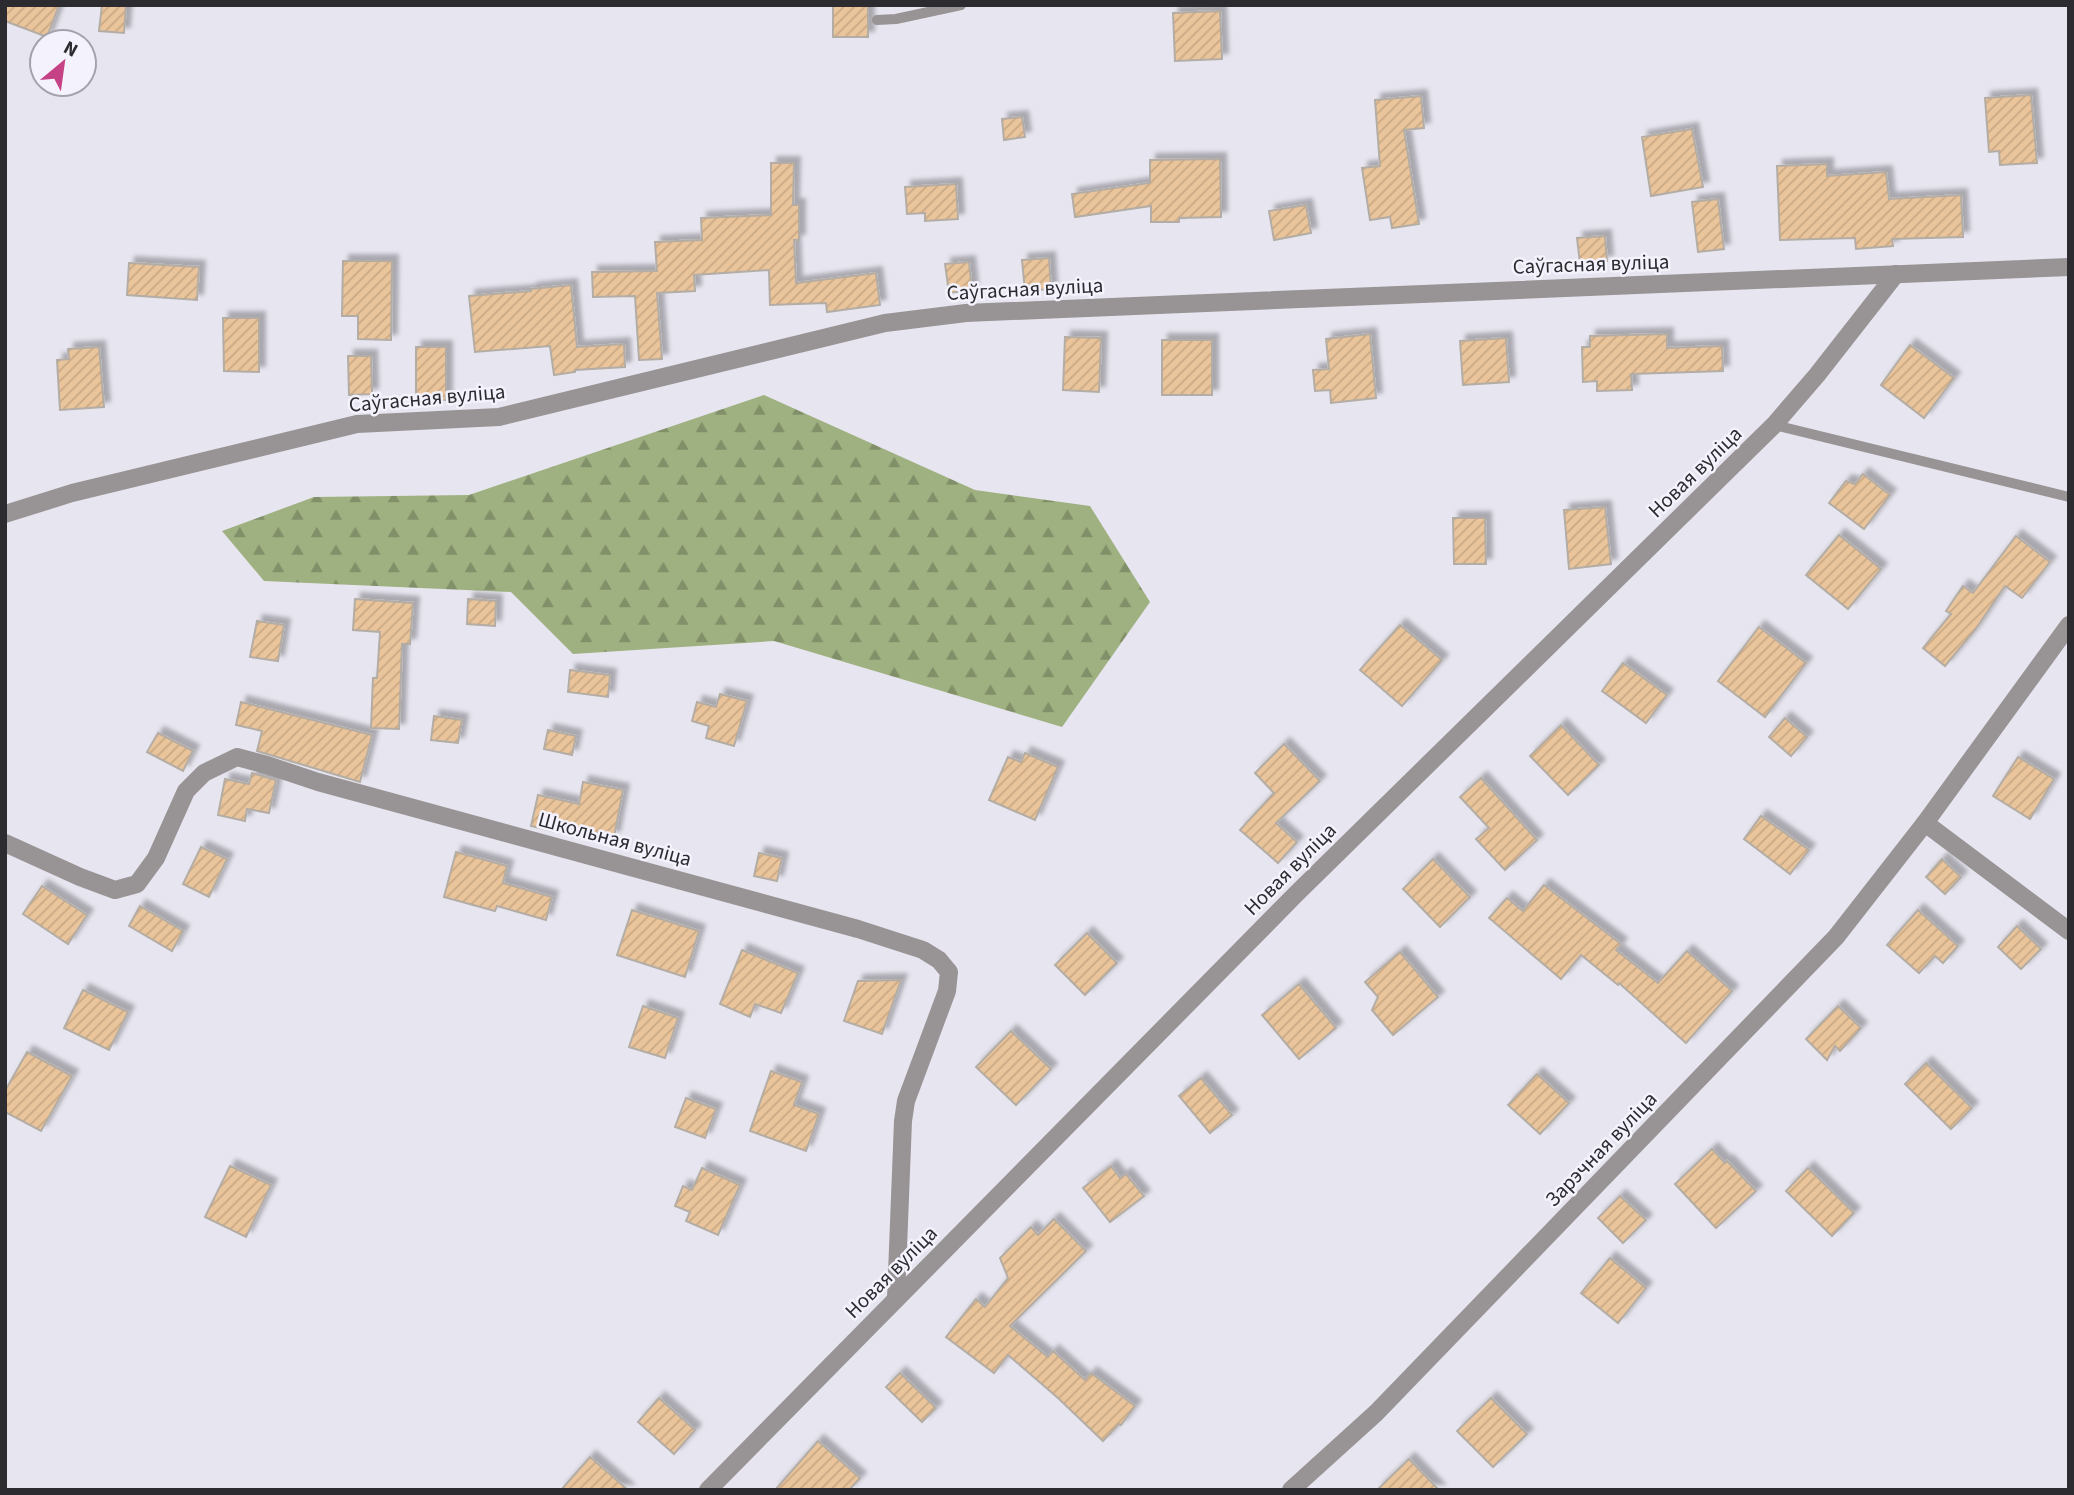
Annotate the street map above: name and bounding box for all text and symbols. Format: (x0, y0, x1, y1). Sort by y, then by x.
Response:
north arrow (28, 28, 98, 98)
text: N (58, 35, 83, 64)
street label: Саўгасная вуліца (1512, 246, 1670, 282)
street label: Саўгасная вуліца (946, 270, 1104, 308)
street label: Саўгасная вуліца (348, 376, 506, 420)
street label: Новая вуліца (1641, 419, 1749, 525)
street label: Школьная вуліца (535, 804, 695, 874)
street label: Новая вуліца (1237, 816, 1343, 922)
street label: Зарэчная вуліца (1538, 1085, 1664, 1213)
street label: Новая вуліца (838, 1219, 944, 1325)

